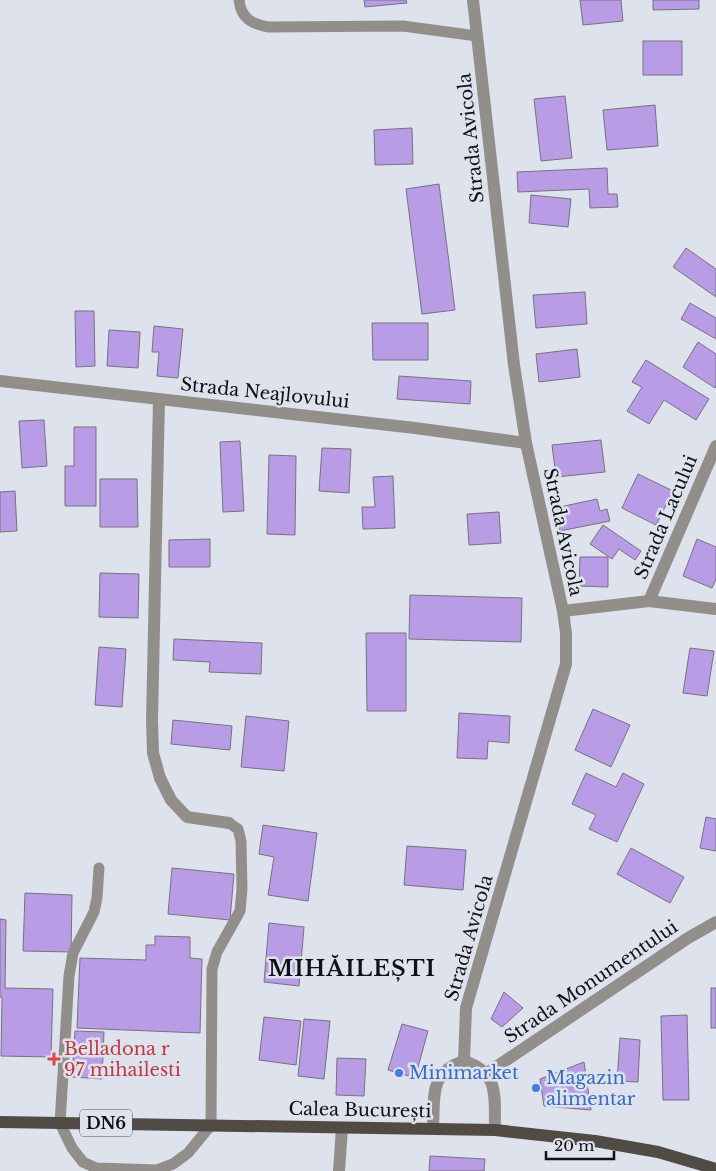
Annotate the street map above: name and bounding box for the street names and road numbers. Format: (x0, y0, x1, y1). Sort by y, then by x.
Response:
street label: Strada Avicola (453, 72, 489, 204)
street label: Strada Neajlovului (179, 373, 351, 413)
street label: Strada Lacului (630, 452, 702, 582)
street label: Strada Avicola (539, 466, 587, 598)
street label: Strada Avicola (440, 872, 498, 1004)
street label: Strada Monumentului (500, 916, 682, 1048)
street label: Calea București (288, 1098, 432, 1122)
road number: DN6 (80, 1110, 132, 1136)

